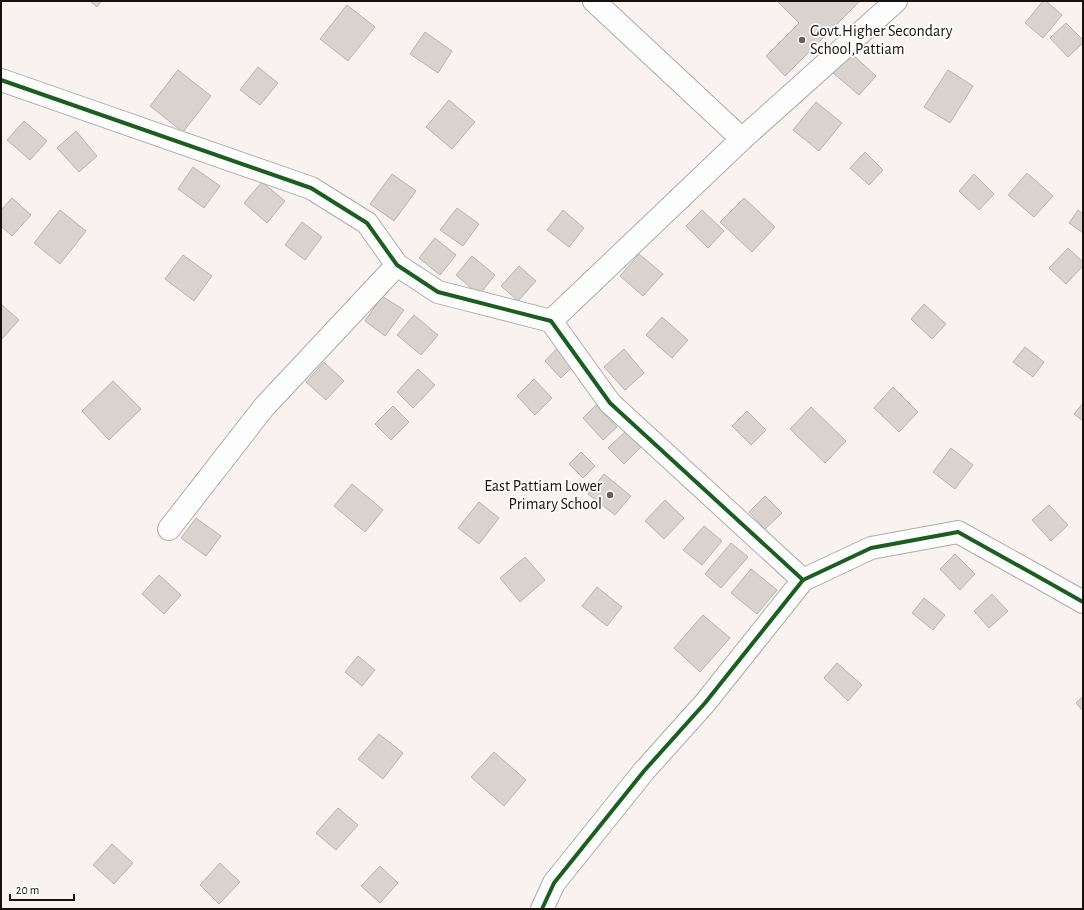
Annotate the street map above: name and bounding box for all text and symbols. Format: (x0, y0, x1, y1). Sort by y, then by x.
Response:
place label: Govt.Higher Secondary School,Pattiam (810, 23, 953, 57)
marker: Govt.Higher Secondary School,Pattiam (797, 35, 807, 45)
place label: East Pattiam Lower Primary School (484, 478, 603, 513)
marker: East Pattiam Lower Primary School (605, 490, 615, 500)
scale bar (10, 876, 74, 902)
text: 20 m (16, 884, 39, 896)

